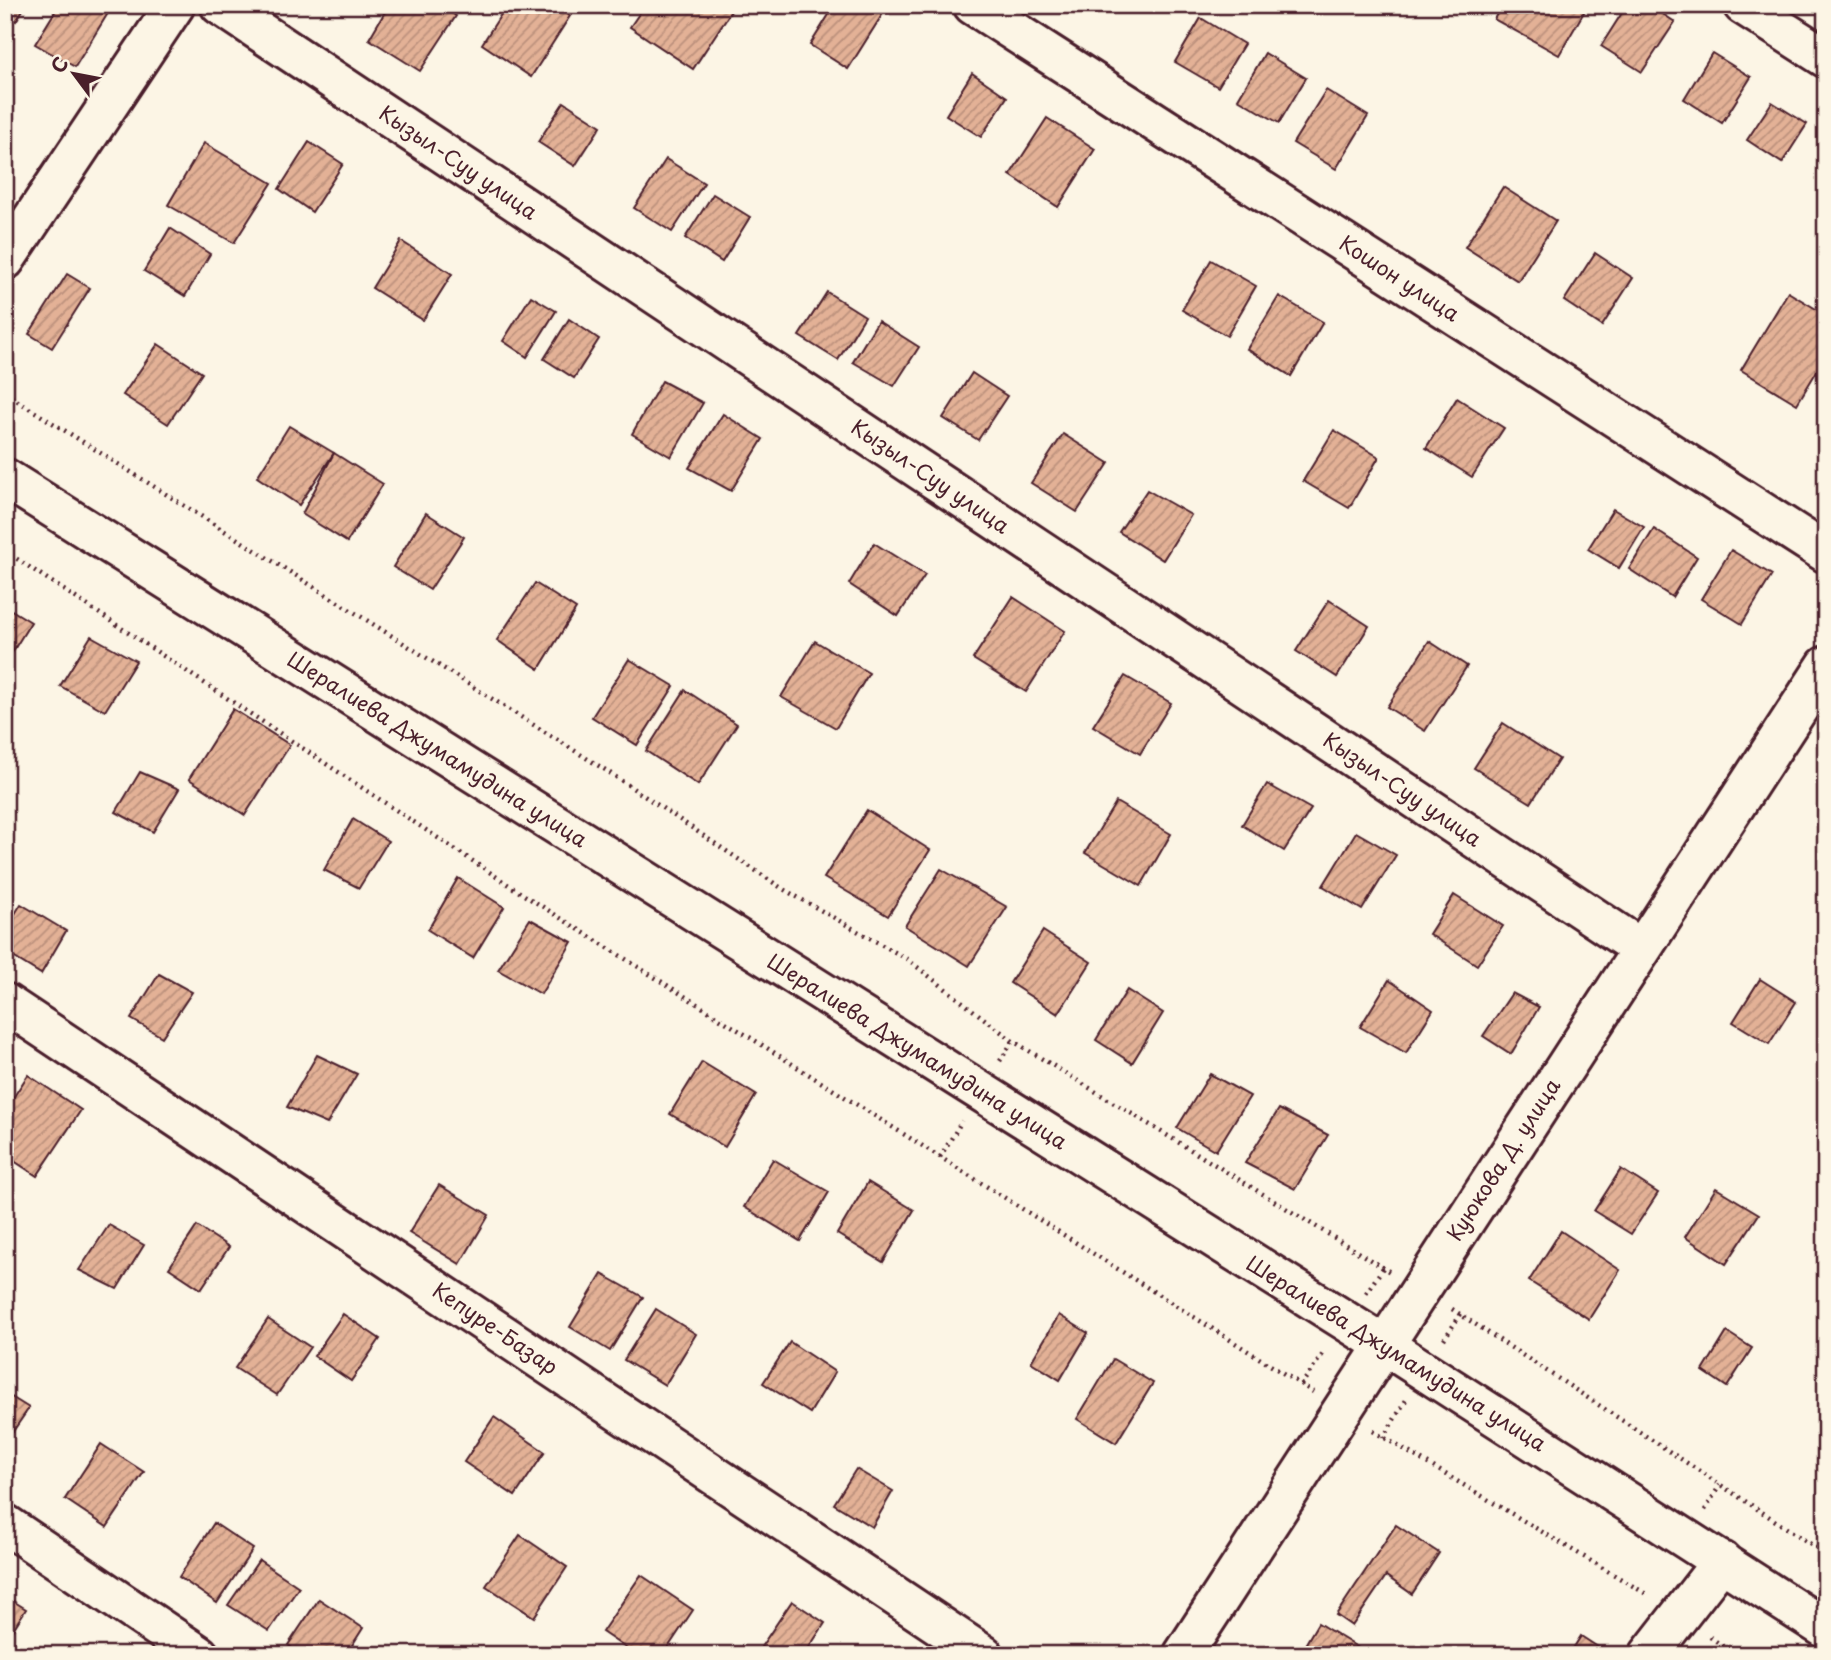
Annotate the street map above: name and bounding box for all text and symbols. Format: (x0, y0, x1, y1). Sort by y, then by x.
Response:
north arrow (38, 38, 108, 108)
text: С (43, 51, 74, 78)
street label: Кызыл-Суу улица (373, 96, 545, 227)
street label: Кошон улица (1334, 226, 1467, 329)
street label: Кызыл-Суу улица (845, 410, 1017, 541)
street label: Шералиева Джумамудина улица (282, 642, 595, 855)
street label: Кызыл-Суу улица (1317, 723, 1489, 854)
street label: Шералиева Джумамудина улица (762, 944, 1075, 1157)
street label: Куюкова Д. улица (1438, 1071, 1567, 1247)
street label: Шералиева Джумамудина улица (1241, 1246, 1554, 1459)
street label: Кепуре-Базар (427, 1273, 565, 1381)

